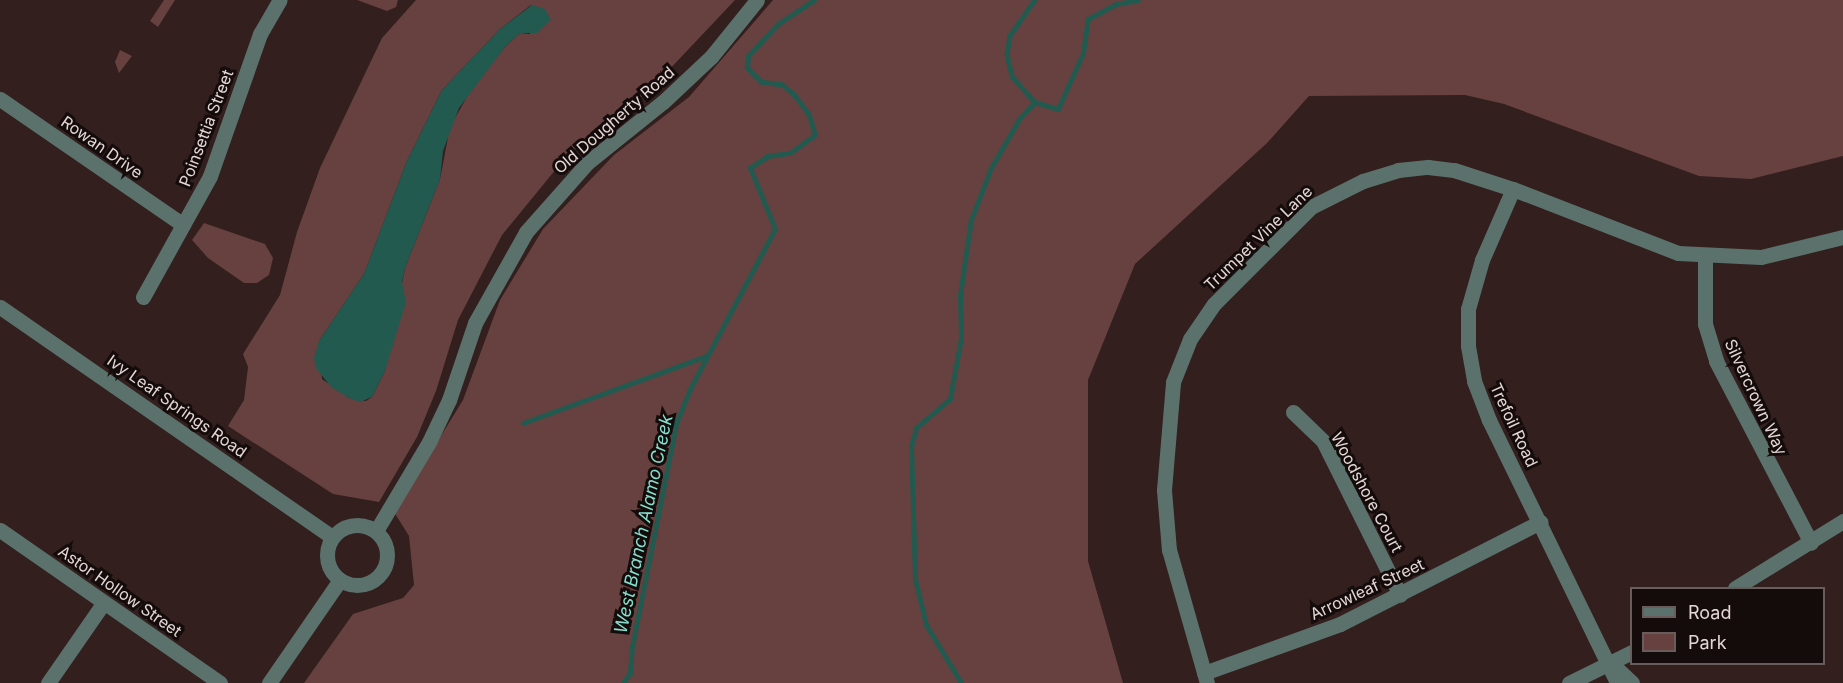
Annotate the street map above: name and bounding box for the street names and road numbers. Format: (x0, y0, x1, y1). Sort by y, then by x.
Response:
street label: Old Dougherty Road (550, 62, 678, 178)
street label: Poinsettia Street (175, 67, 237, 189)
street label: Rowan Drive (58, 112, 146, 182)
street label: Trumpet Vine Lane (1200, 181, 1316, 295)
street label: Silvercrown Way (1721, 336, 1791, 458)
street label: Ivy Leaf Springs Road (104, 351, 250, 461)
street label: Trefoil Road (1486, 380, 1542, 470)
street label: Woodshore Court (1327, 429, 1407, 555)
street label: Astor Hollow Street (55, 541, 185, 641)
street label: Arrowleaf Street (1307, 554, 1427, 624)

